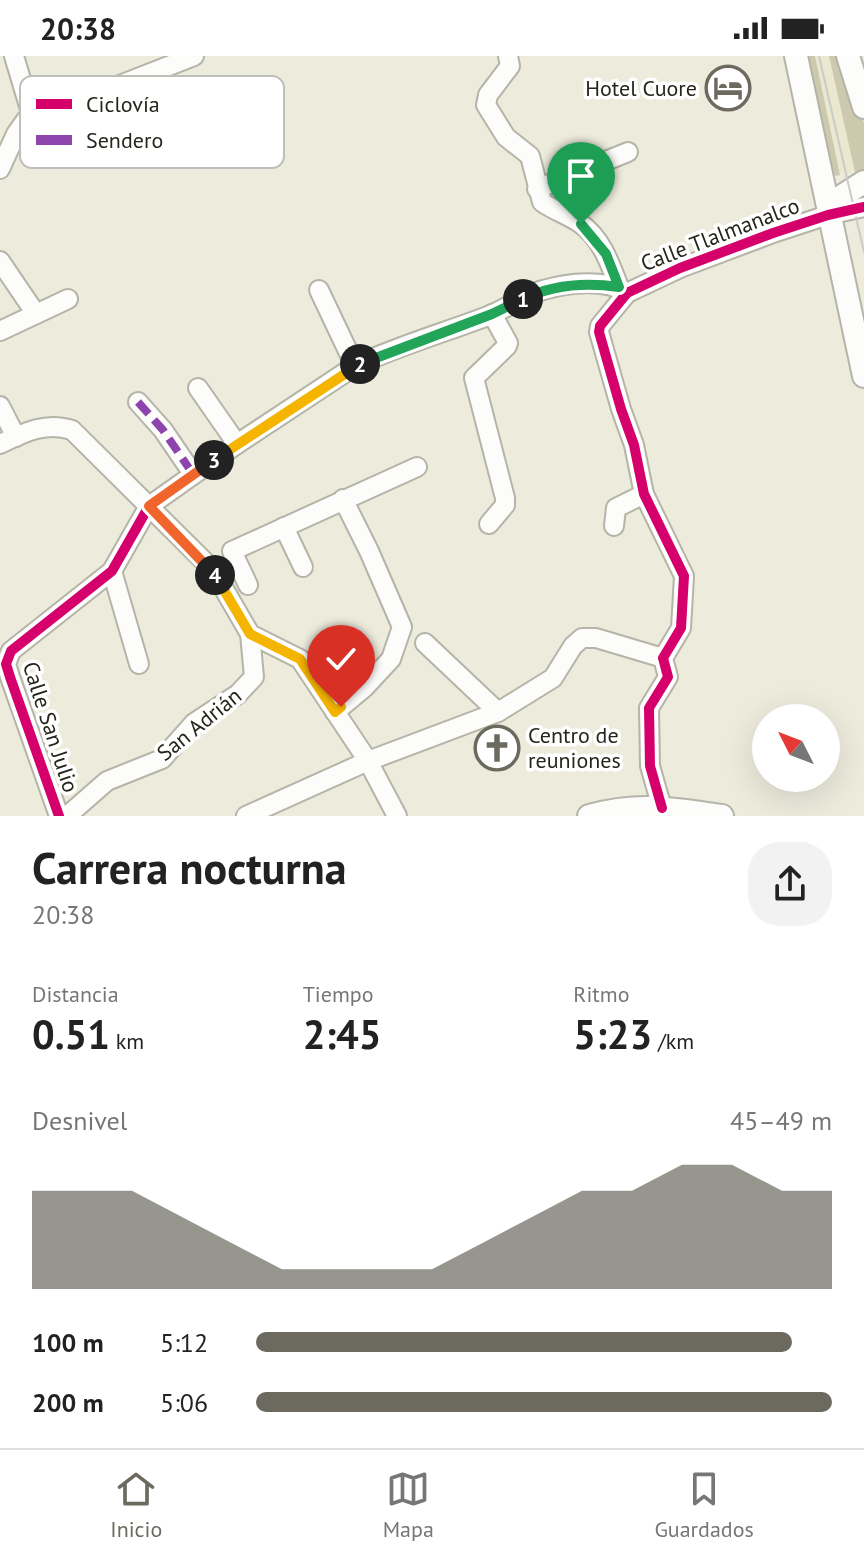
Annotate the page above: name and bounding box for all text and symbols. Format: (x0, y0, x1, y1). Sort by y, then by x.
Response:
text: 20:38 (40, 9, 116, 48)
hotel icon: Hotel Cuore (704, 64, 752, 112)
place label: Hotel Cuore (585, 74, 697, 102)
legend (20, 76, 284, 168)
text: Ciclovía (86, 90, 160, 118)
text: Sendero (86, 126, 163, 154)
pin (547, 142, 615, 224)
icon: arrive (559, 154, 603, 198)
street label: Calle Tlalmanalco (637, 191, 803, 277)
pin: 1 (503, 279, 543, 319)
text: 1 (517, 285, 529, 313)
pin: 2 (340, 344, 380, 384)
text: 2 (354, 350, 366, 378)
pin: 3 (194, 440, 234, 480)
text: 3 (208, 446, 220, 474)
pin: 4 (195, 555, 235, 595)
text: 4 (209, 561, 221, 589)
pin (307, 625, 375, 707)
icon: check (319, 637, 363, 681)
street label: Calle San Julio (17, 658, 85, 796)
street label: San Adrián (151, 681, 247, 767)
north arrow (752, 704, 840, 792)
map controls (752, 704, 840, 792)
place label: Centro de reuniones (528, 721, 621, 774)
church icon: Centro de reuniones (473, 724, 521, 772)
text: Carrera nocturna (32, 839, 347, 896)
button: share (748, 842, 832, 926)
text: 20:38 (32, 898, 94, 931)
text: Distancia (32, 980, 119, 1008)
text: Tiempo (303, 980, 374, 1008)
text: Ritmo (573, 980, 629, 1008)
text: 0.51 (32, 1008, 110, 1060)
text: 2:45 (303, 1008, 381, 1060)
text: 5:23 (573, 1008, 652, 1060)
text: km (110, 1027, 144, 1055)
text: /km (652, 1027, 694, 1055)
text: Desnivel (32, 1104, 127, 1137)
text: 45–49 m (730, 1104, 832, 1137)
text: 100 m (32, 1326, 104, 1359)
text: 5:12 (160, 1326, 208, 1359)
text: 200 m (32, 1386, 104, 1419)
text: 5:06 (160, 1386, 208, 1419)
tab: Inicio (110, 1467, 162, 1543)
tab: Mapa (383, 1467, 434, 1543)
tab: Guardados (654, 1467, 754, 1543)

